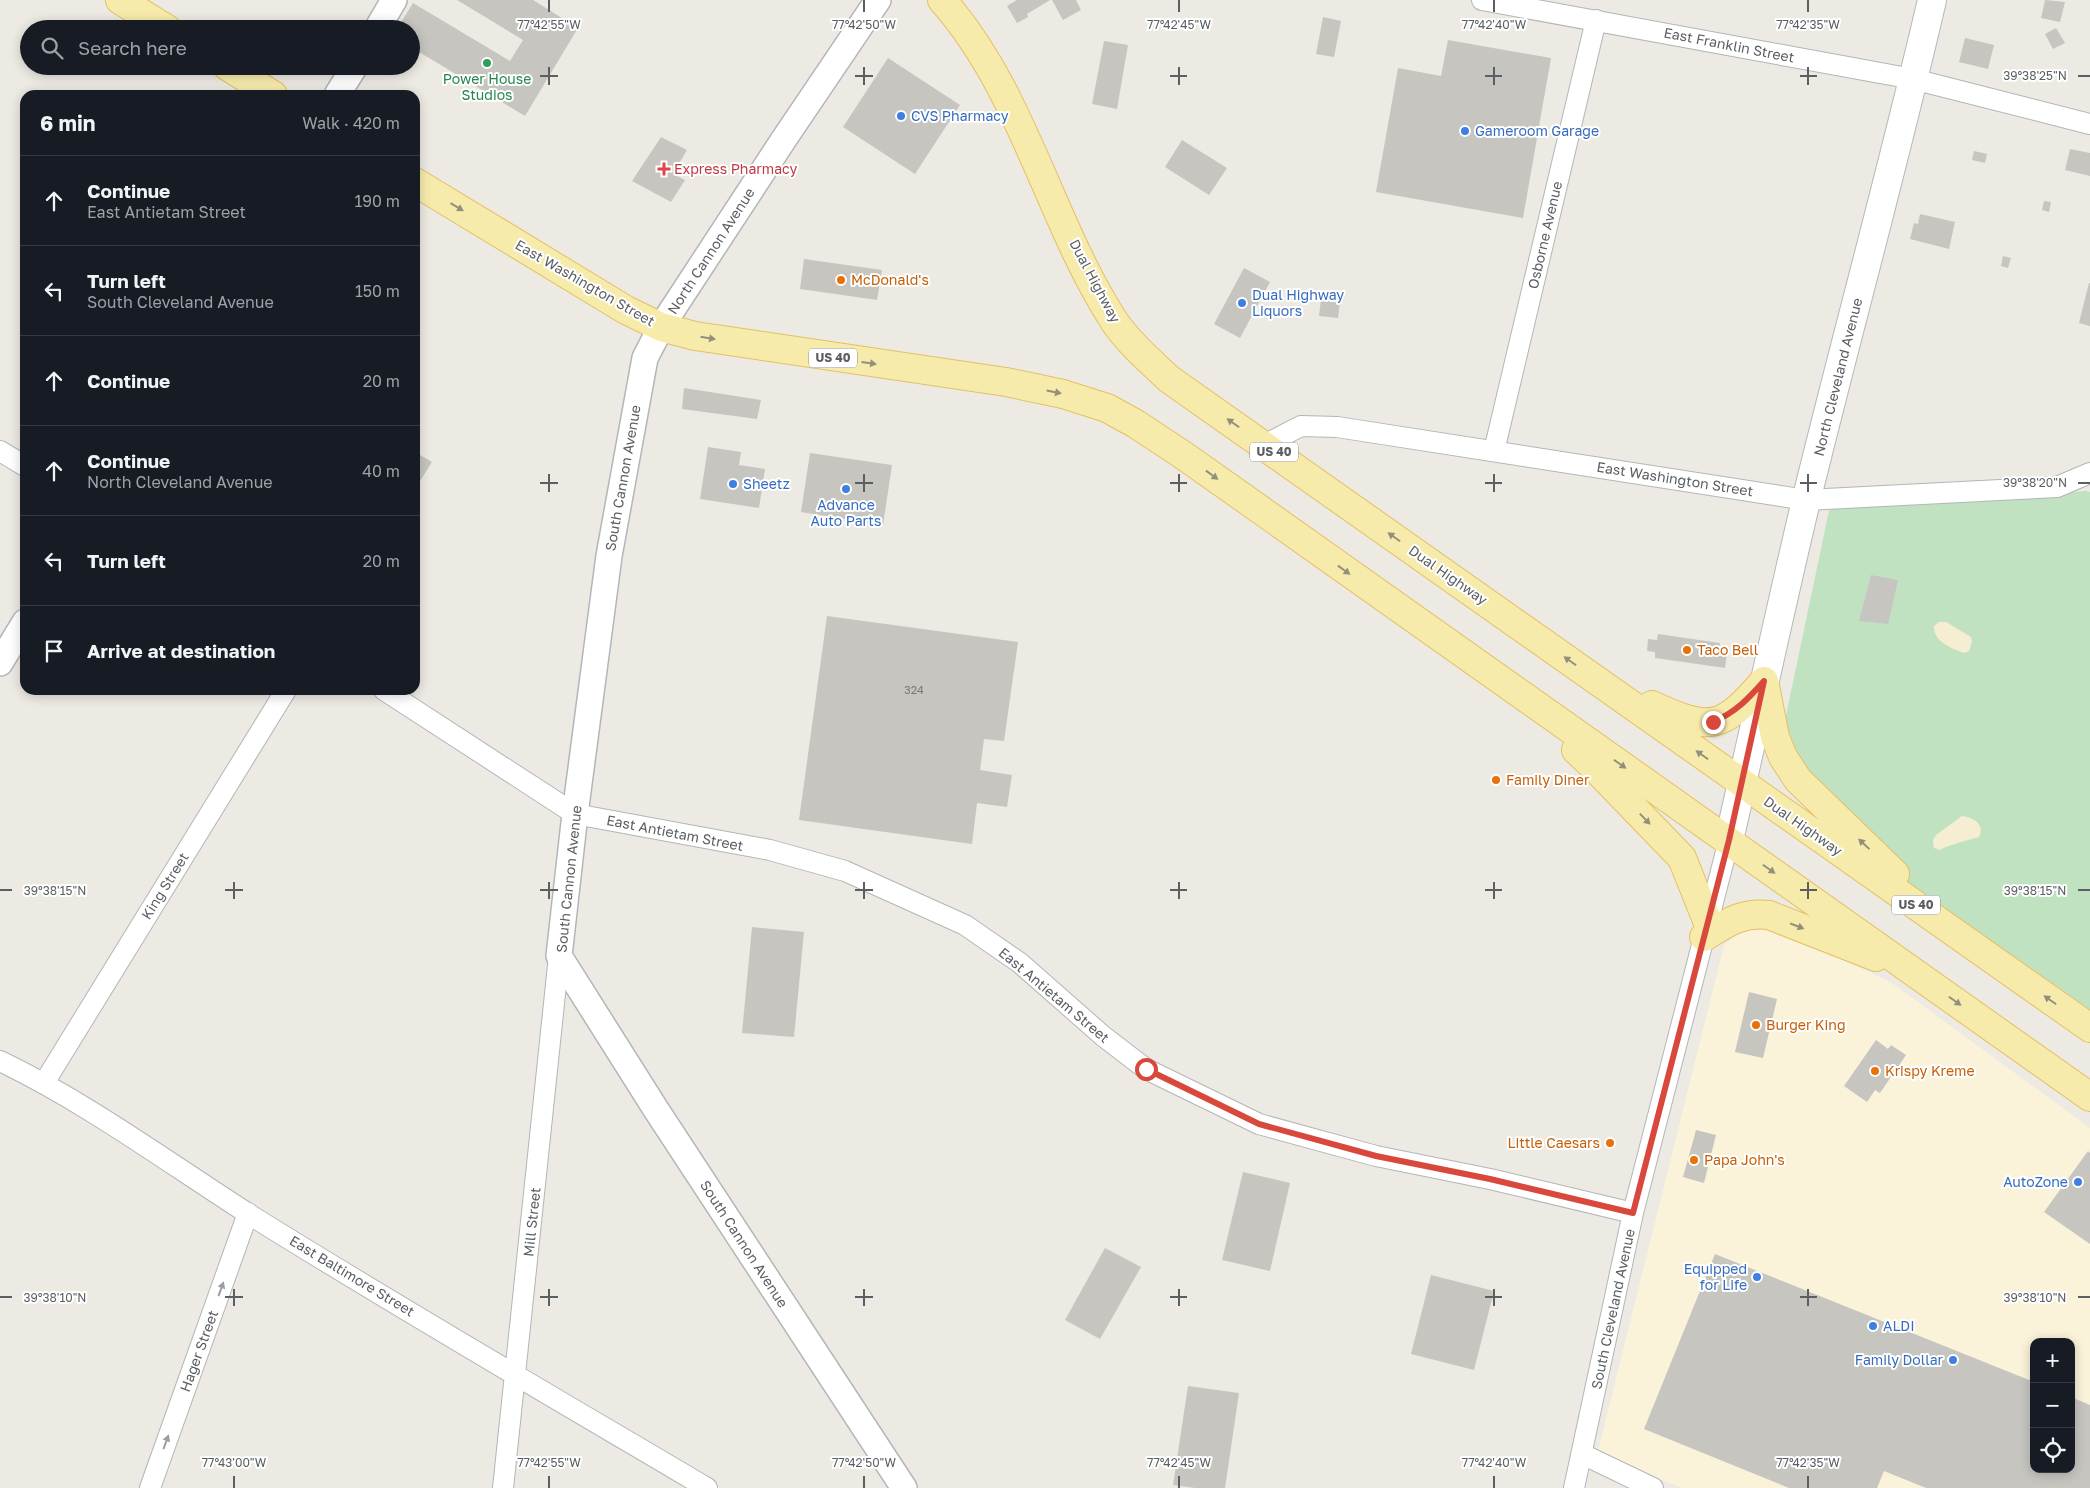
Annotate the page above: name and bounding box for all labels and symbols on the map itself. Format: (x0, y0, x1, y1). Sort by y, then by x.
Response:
text: 77°42'55"W (517, 17, 581, 32)
text: 77°42'50"W (832, 17, 897, 32)
text: 77°42'45"W (1147, 17, 1211, 32)
text: 77°42'40"W (1462, 17, 1527, 32)
text: 77°42'35"W (1776, 17, 1840, 32)
street label: East Franklin Street (1662, 24, 1796, 66)
marker: Power House Studios (481, 57, 493, 69)
text: 39°38'25"N (2003, 68, 2067, 83)
place label: Power House Studios (443, 70, 531, 103)
place label: CVS Pharmacy (911, 107, 1009, 124)
marker: CVS Pharmacy (895, 110, 907, 122)
place label: Gameroom Garage (1475, 122, 1599, 139)
marker: Gameroom Garage (1459, 125, 1471, 137)
place label: Express Pharmacy (674, 160, 797, 177)
marker: Express Pharmacy (658, 163, 670, 175)
street label: Osborne Avenue (1524, 179, 1565, 290)
street label: North Cannon Avenue (663, 184, 758, 317)
one-way arrow (450, 203, 463, 212)
street label: East Washington Street (513, 236, 658, 329)
street label: Dual Highway (1066, 236, 1125, 326)
place label: McDonald's (851, 271, 929, 288)
marker: McDonald's (835, 274, 847, 286)
place label: Dual Highway Liquors (1252, 286, 1344, 319)
street label: North Cleveland Avenue (1810, 296, 1865, 458)
marker: Dual Highway Liquors (1236, 297, 1248, 309)
one-way arrow (701, 335, 717, 343)
road number: US 40 (809, 348, 857, 368)
one-way arrow (861, 359, 877, 367)
one-way arrow (1046, 388, 1061, 396)
street label: South Cannon Avenue (601, 403, 644, 552)
one-way arrow (1226, 418, 1240, 428)
road number: US 40 (1250, 442, 1298, 462)
street label: East Washington Street (1596, 458, 1755, 499)
one-way arrow (1205, 470, 1218, 480)
place label: Sheetz (743, 475, 790, 492)
text: 39°38'20"N (2003, 475, 2067, 490)
marker: Sheetz (727, 478, 739, 490)
marker: Advance Auto Parts (840, 483, 852, 495)
place label: Advance Auto Parts (811, 496, 881, 529)
one-way arrow (1388, 532, 1401, 542)
street label: Dual Highway (1406, 541, 1491, 608)
one-way arrow (1337, 565, 1351, 575)
place label: Taco Bell (1697, 641, 1758, 658)
marker: Taco Bell (1681, 644, 1693, 656)
one-way arrow (1563, 656, 1577, 666)
house number: 324 (904, 683, 924, 696)
route end (1702, 711, 1725, 734)
one-way arrow (1695, 750, 1709, 760)
one-way arrow (1613, 759, 1626, 769)
place label: Family Diner (1506, 771, 1590, 788)
marker: Family Diner (1490, 774, 1502, 786)
street label: Dual Highway (1761, 792, 1846, 859)
street label: South Cannon Avenue (552, 804, 585, 953)
street label: East Antietam Street (605, 811, 745, 854)
one-way arrow (1639, 812, 1651, 824)
one-way arrow (1858, 838, 1870, 850)
street label: King Street (137, 849, 192, 922)
one-way arrow (1762, 864, 1776, 874)
text: 39°38'15"N (24, 883, 86, 898)
text: 39°38'15"N (2004, 883, 2066, 898)
road number: US 40 (1892, 896, 1940, 914)
one-way arrow (1790, 923, 1805, 930)
street label: East Antietam Street (996, 943, 1113, 1046)
one-way arrow (2044, 994, 2057, 1005)
one-way arrow (1948, 996, 1961, 1006)
place label: Burger King (1766, 1016, 1846, 1033)
marker: Burger King (1750, 1019, 1762, 1031)
route start (1135, 1058, 1158, 1081)
place label: Krispy Kreme (1885, 1062, 1975, 1079)
marker: Krispy Kreme (1869, 1065, 1881, 1077)
place label: Little Caesars (1507, 1134, 1600, 1151)
marker: Little Caesars (1604, 1137, 1616, 1149)
place label: Papa John's (1704, 1151, 1785, 1168)
marker: Papa John's (1688, 1154, 1700, 1166)
place label: AutoZone (2003, 1173, 2068, 1190)
marker: AutoZone (2072, 1176, 2084, 1188)
street label: South Cannon Avenue (697, 1177, 792, 1310)
street label: Mill Street (519, 1186, 544, 1257)
street label: South Cleveland Avenue (1587, 1227, 1638, 1391)
street label: East Baltimore Street (287, 1232, 418, 1320)
place label: Equipped for Life (1684, 1260, 1747, 1293)
marker: Equipped for Life (1751, 1271, 1763, 1283)
one-way arrow (217, 1281, 225, 1296)
text: 39°38'10"N (23, 1290, 87, 1305)
text: 39°38'10"N (2003, 1290, 2067, 1305)
street label: Hager Street (176, 1308, 221, 1394)
place label: ALDI (1883, 1317, 1915, 1334)
marker: ALDI (1867, 1320, 1879, 1332)
place label: Family Dollar (1855, 1351, 1944, 1368)
marker: Family Dollar (1947, 1354, 1959, 1366)
one-way arrow (162, 1434, 170, 1449)
text: 77°43'00"W (202, 1455, 267, 1470)
text: 77°42'55"W (517, 1455, 581, 1470)
text: 77°42'50"W (832, 1455, 897, 1470)
text: 77°42'45"W (1147, 1455, 1211, 1470)
text: 77°42'40"W (1462, 1455, 1527, 1470)
text: 77°42'35"W (1776, 1455, 1840, 1470)

